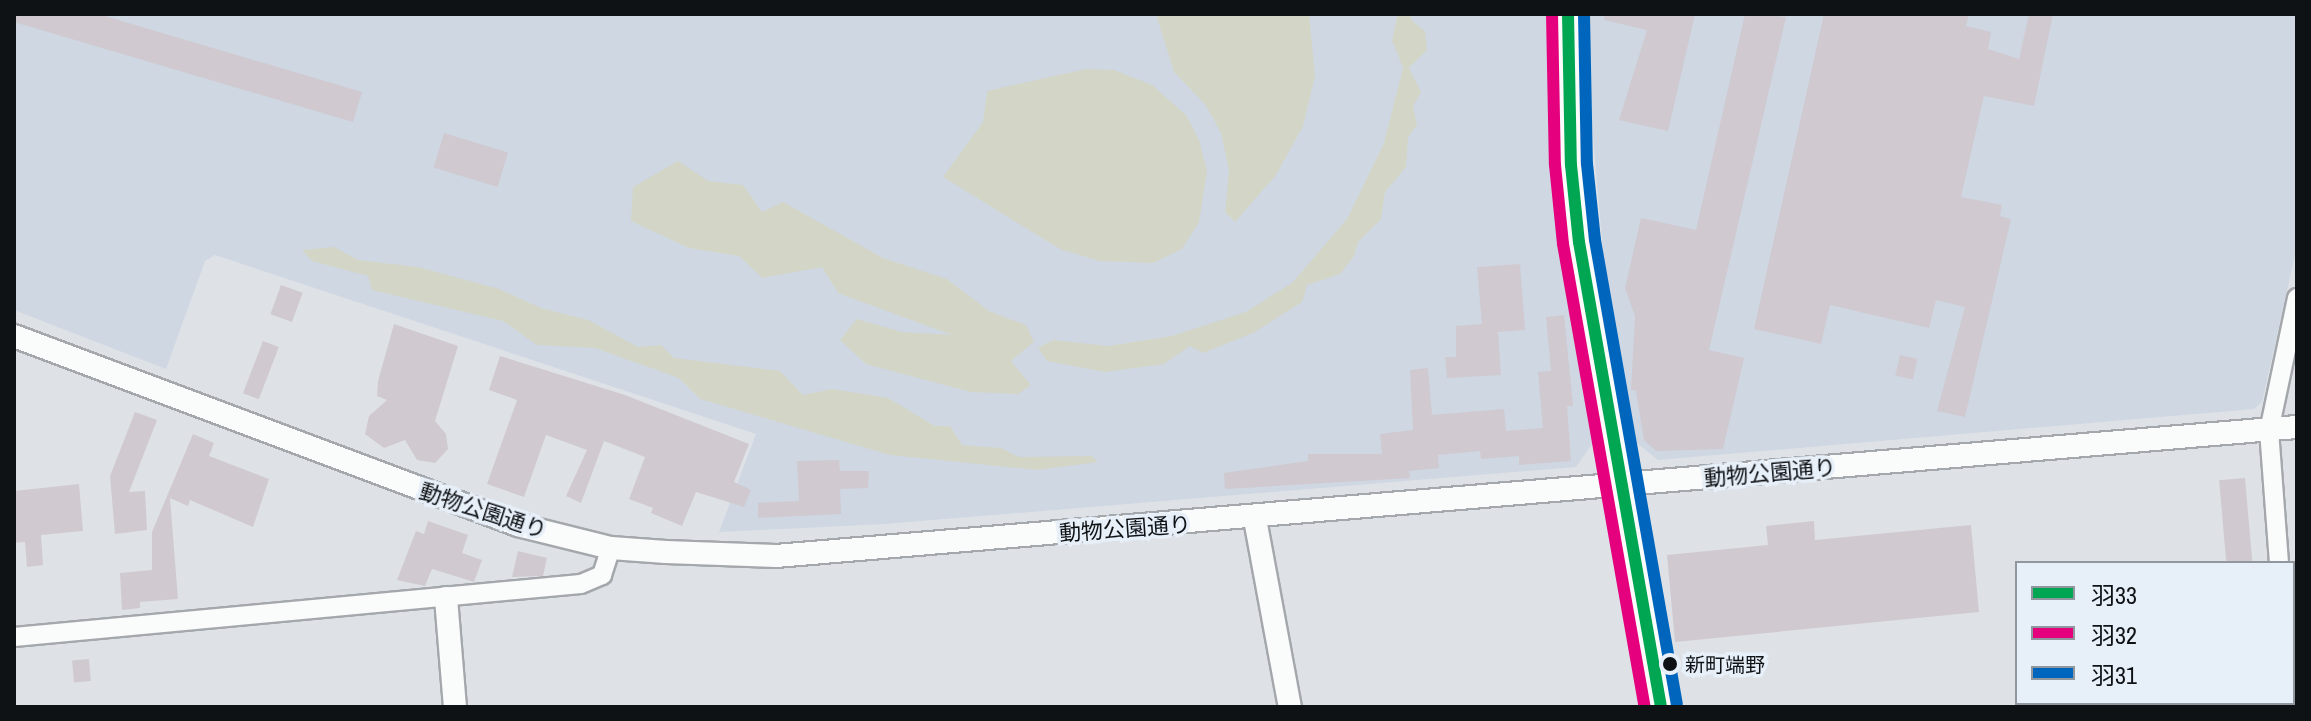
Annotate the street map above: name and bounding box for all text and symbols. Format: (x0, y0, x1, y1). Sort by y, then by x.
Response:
street label: 動物公園通り (1703, 454, 1837, 492)
street label: 動物公園通り (416, 478, 550, 544)
street label: 動物公園通り (1058, 511, 1192, 547)
legend (2015, 561, 2295, 705)
text: 羽33 (2091, 579, 2137, 611)
text: 羽32 (2091, 619, 2137, 651)
place label: 新町端野 (1685, 652, 1765, 676)
marker: 新町端野 (1662, 656, 1678, 672)
text: 羽31 (2091, 659, 2137, 691)

